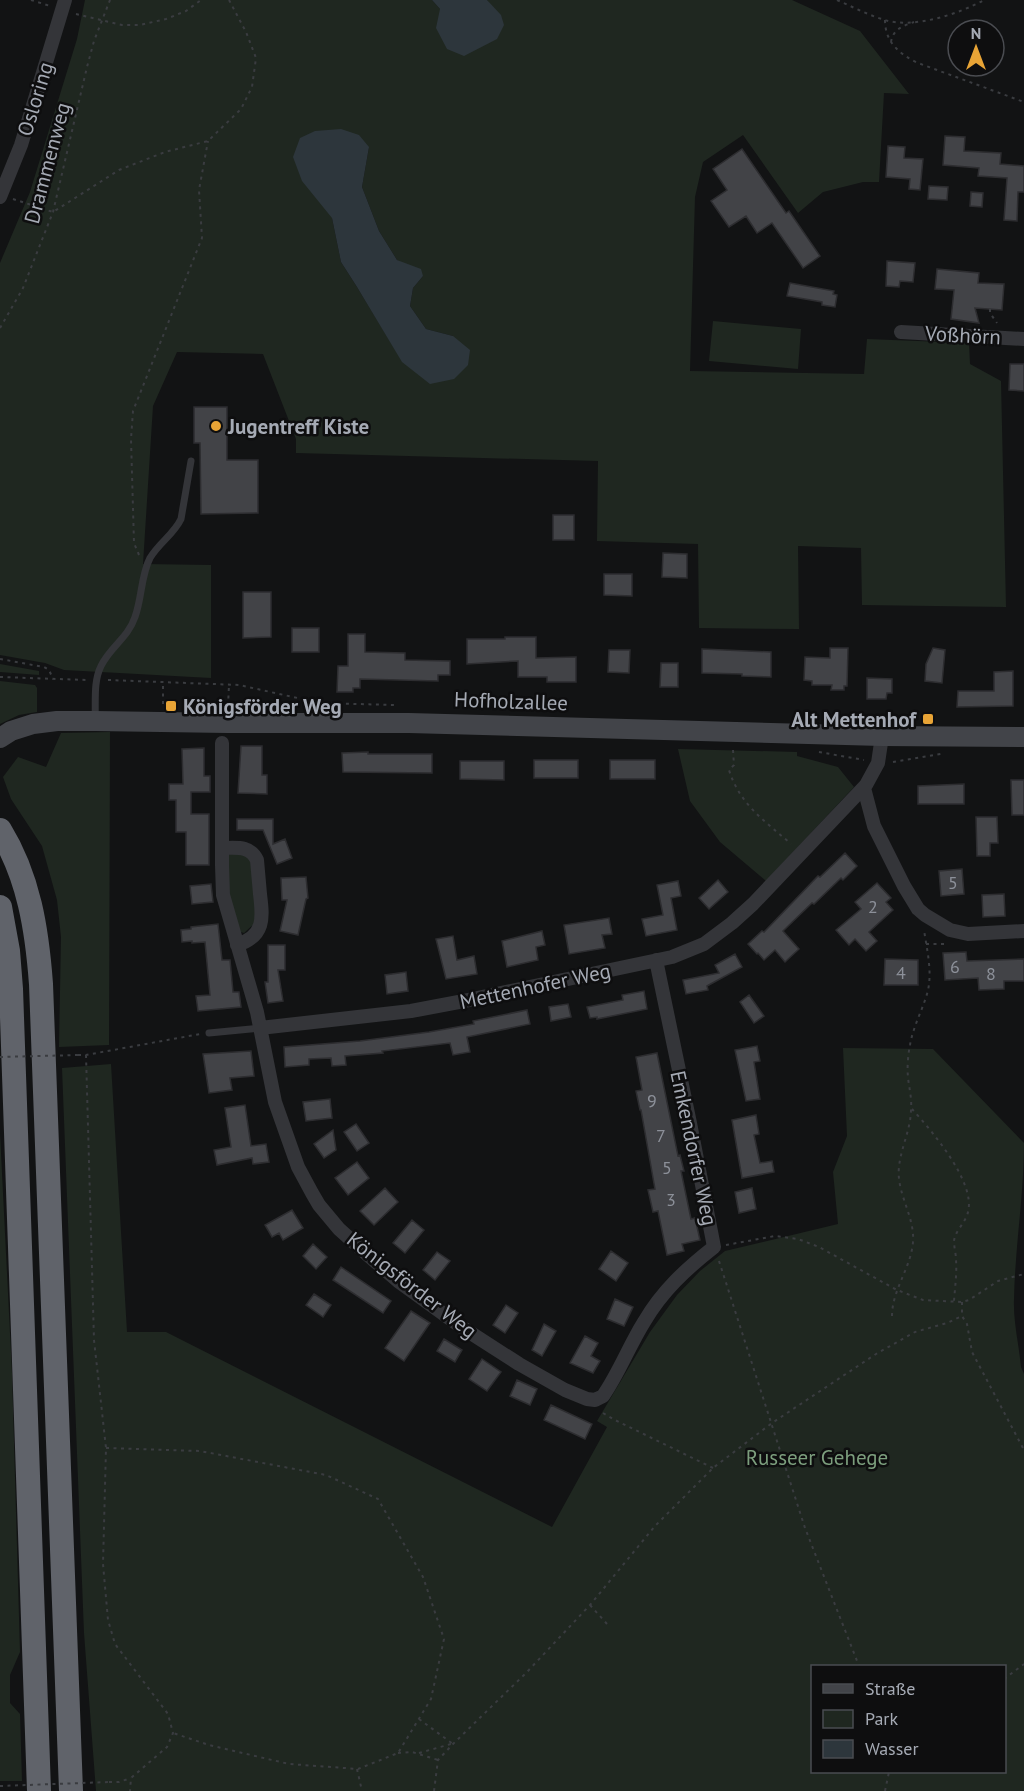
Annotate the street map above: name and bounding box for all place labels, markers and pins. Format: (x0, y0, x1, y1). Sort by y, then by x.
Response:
place label: Jugentreff Kiste (227, 413, 369, 440)
marker: Jugentreff Kiste (209, 419, 223, 433)
place label: Königsförder Weg (183, 693, 342, 720)
marker: Königsförder Weg (164, 699, 178, 713)
place label: Alt Mettenhof (791, 706, 917, 733)
marker: Alt Mettenhof (921, 712, 935, 726)

